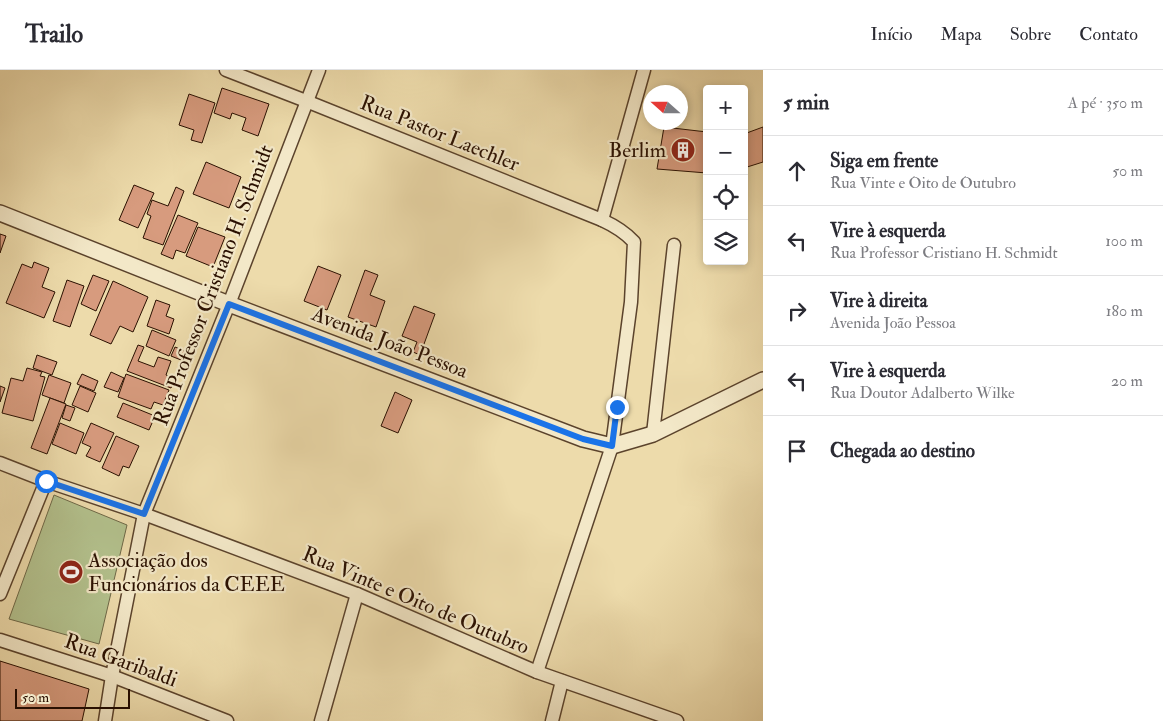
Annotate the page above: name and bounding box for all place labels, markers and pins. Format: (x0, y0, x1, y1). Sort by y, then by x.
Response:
place label: Berlim (608, 137, 666, 164)
building icon: Berlim (670, 137, 696, 163)
place label: Associação dos Funcionários da CEEE (87, 547, 285, 598)
sports icon: Associação dos Funcionários da CEEE (58, 559, 84, 585)

